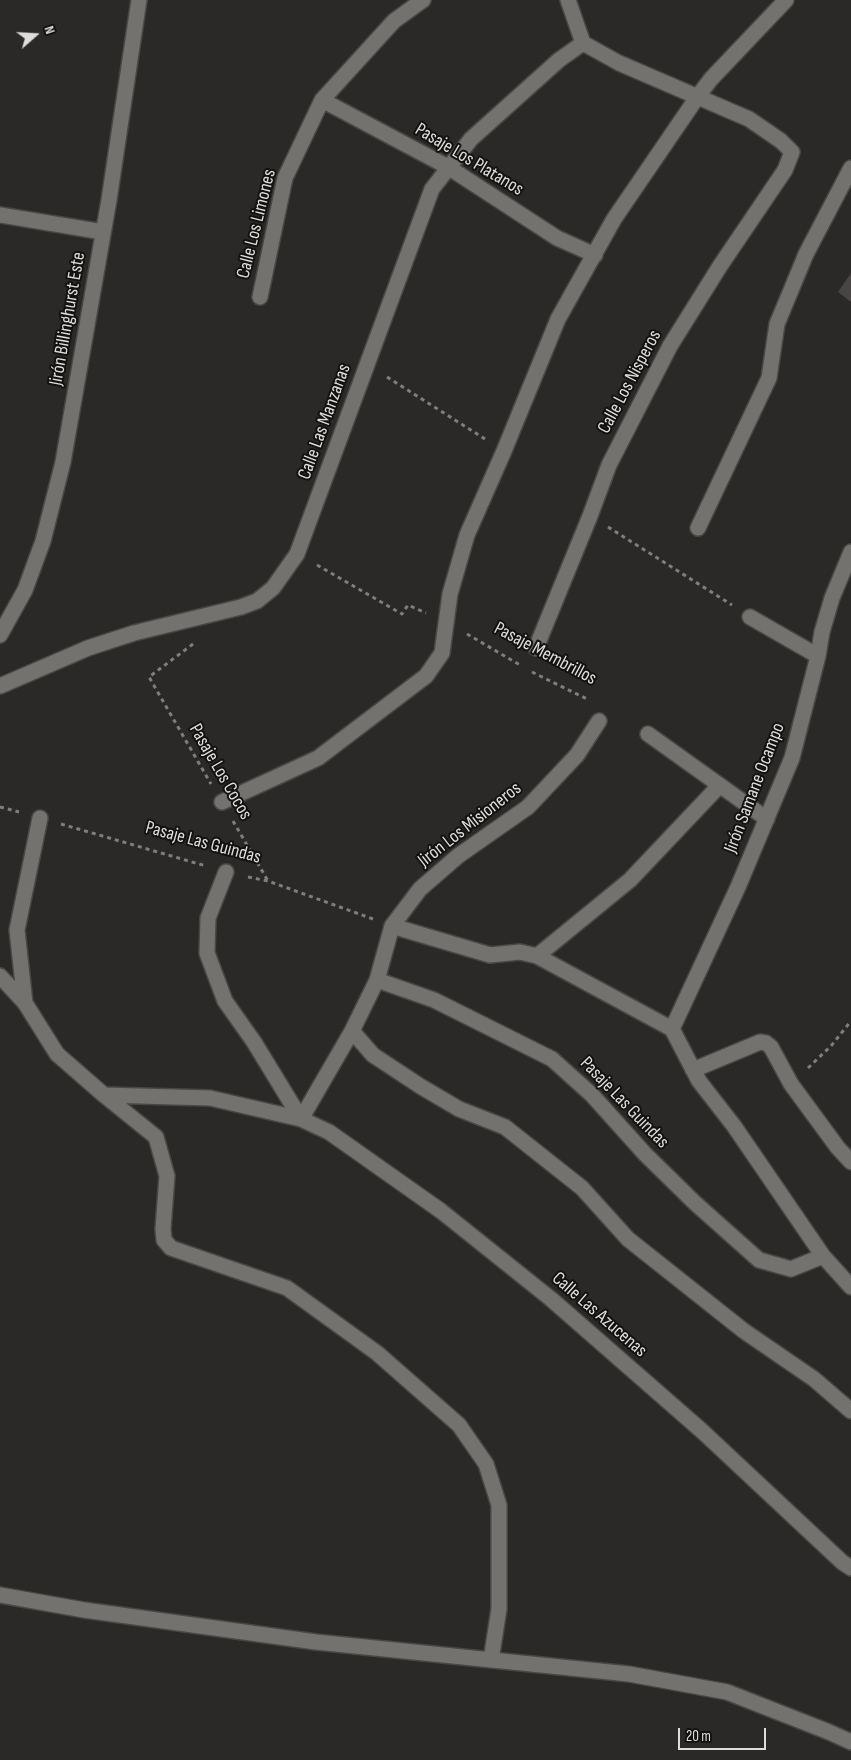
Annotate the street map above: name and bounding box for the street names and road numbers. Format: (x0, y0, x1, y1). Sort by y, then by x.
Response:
street label: Pasaje Los Platanos (411, 119, 527, 201)
street label: Calle Los Limones (232, 167, 282, 281)
street label: Jirón Billinghurst Este (45, 250, 91, 388)
street label: Calle Los Nisperos (593, 326, 667, 438)
street label: Calle Las Manzanas (294, 361, 356, 483)
street label: Pasaje Membrillos (490, 617, 600, 691)
street label: Pasaje Los Cocos (183, 720, 257, 824)
street label: Jirón Samane Ocampo (720, 720, 790, 856)
street label: Jirón Los Misioneros (414, 778, 526, 872)
street label: Pasaje Las Guindas (143, 817, 263, 869)
street label: Pasaje Las Guindas (575, 1052, 673, 1154)
street label: Calle Las Azucenas (547, 1267, 651, 1363)

